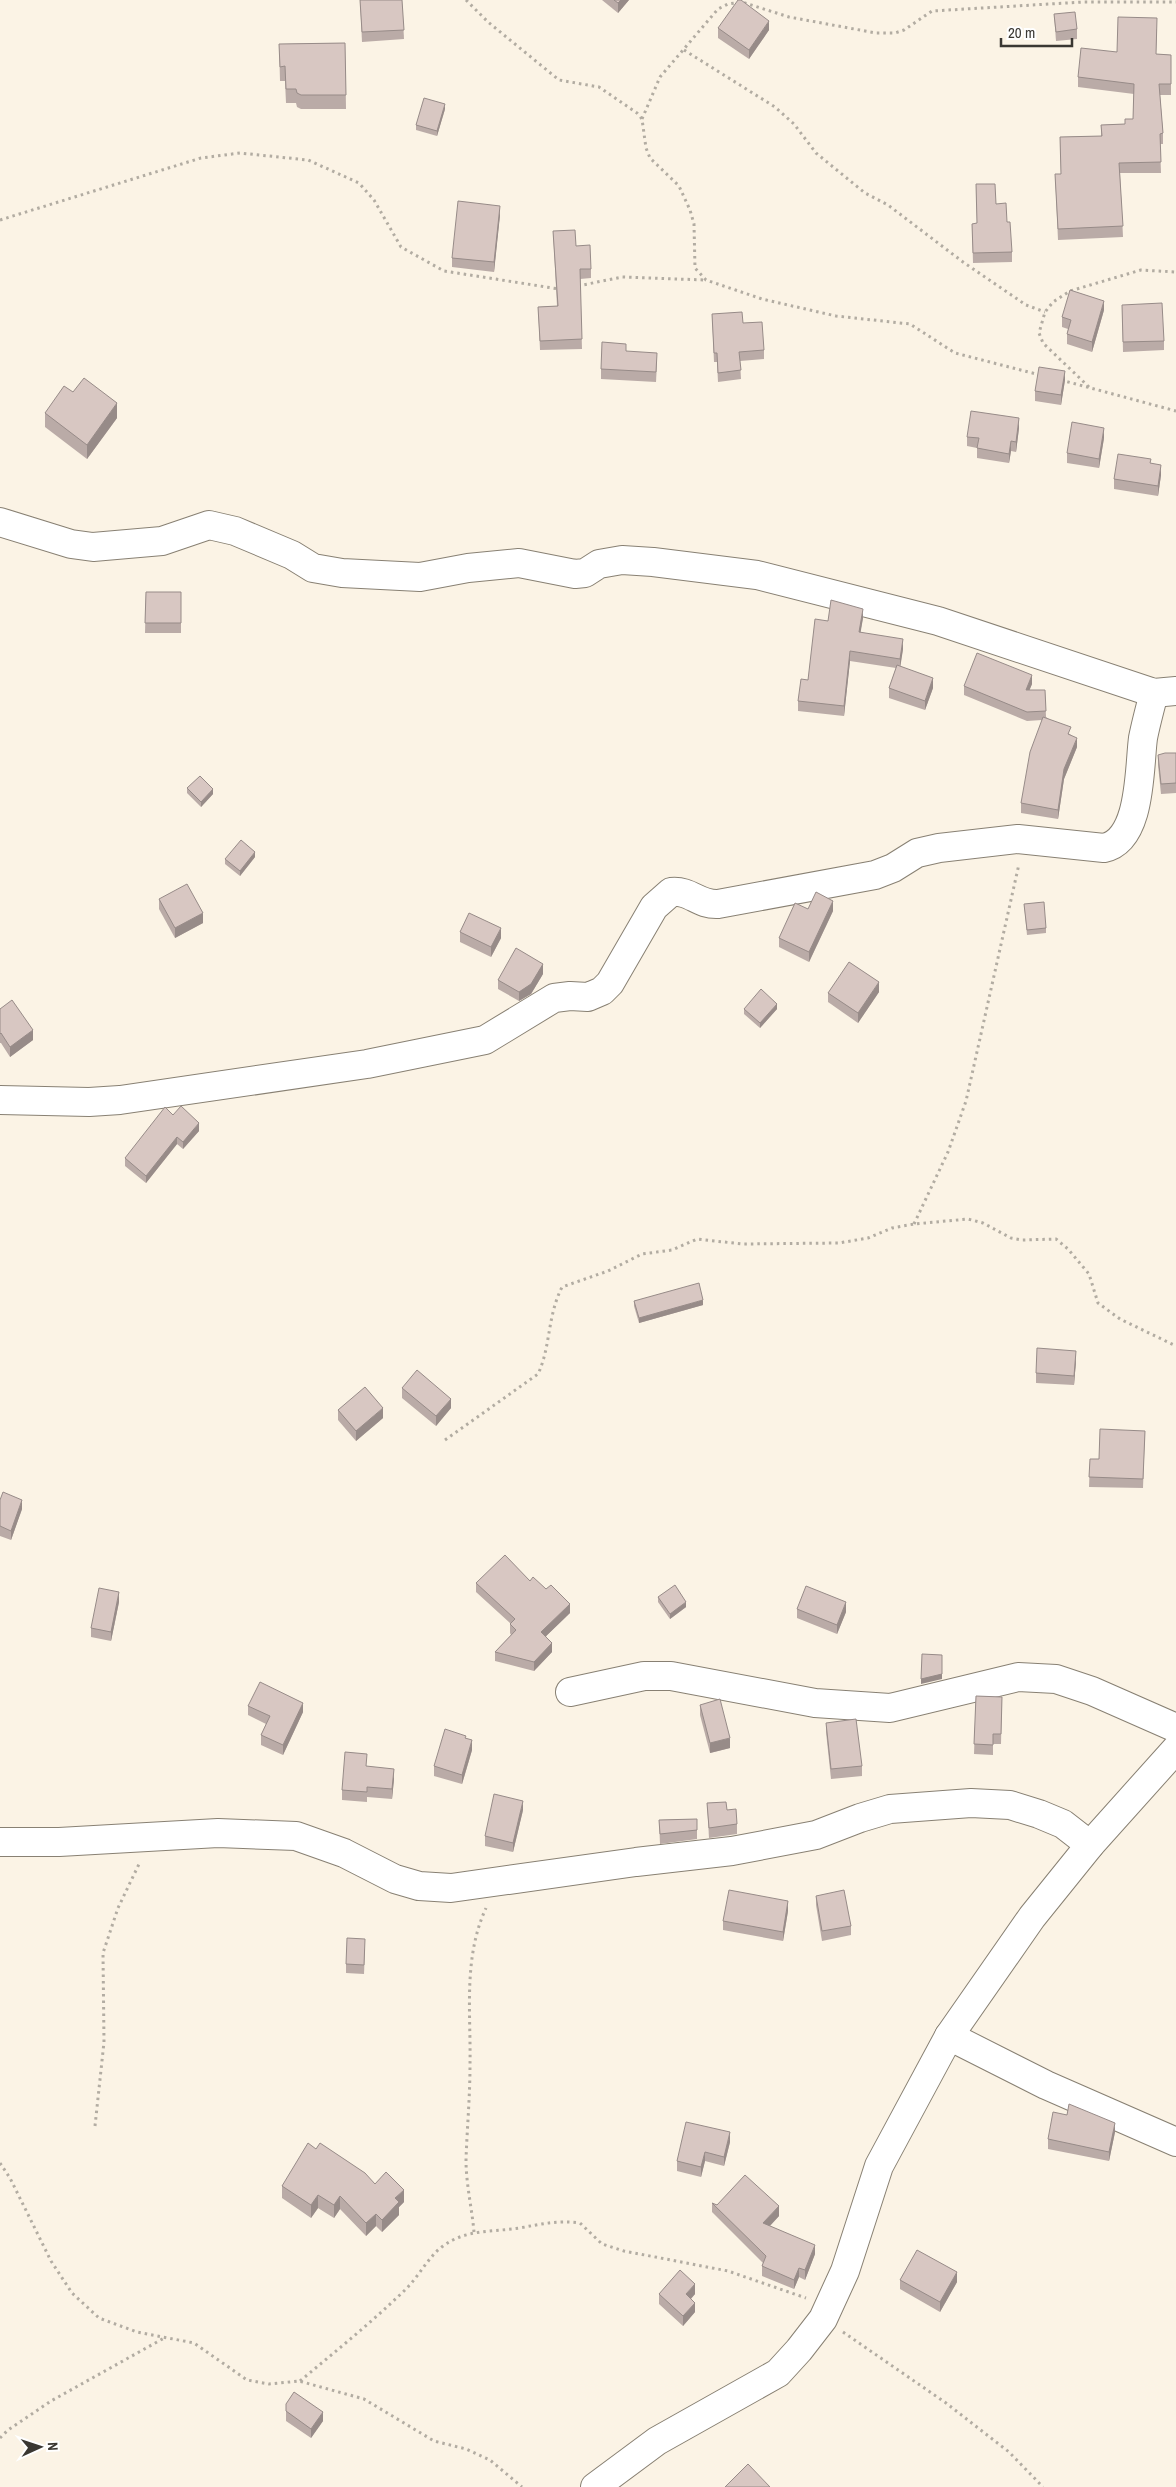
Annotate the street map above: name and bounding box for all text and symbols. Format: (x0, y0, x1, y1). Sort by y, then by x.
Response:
scale bar (1001, 15, 1072, 47)
text: 20 m (1008, 22, 1035, 43)
north arrow (15, 2422, 65, 2472)
text: N (44, 2442, 62, 2451)

